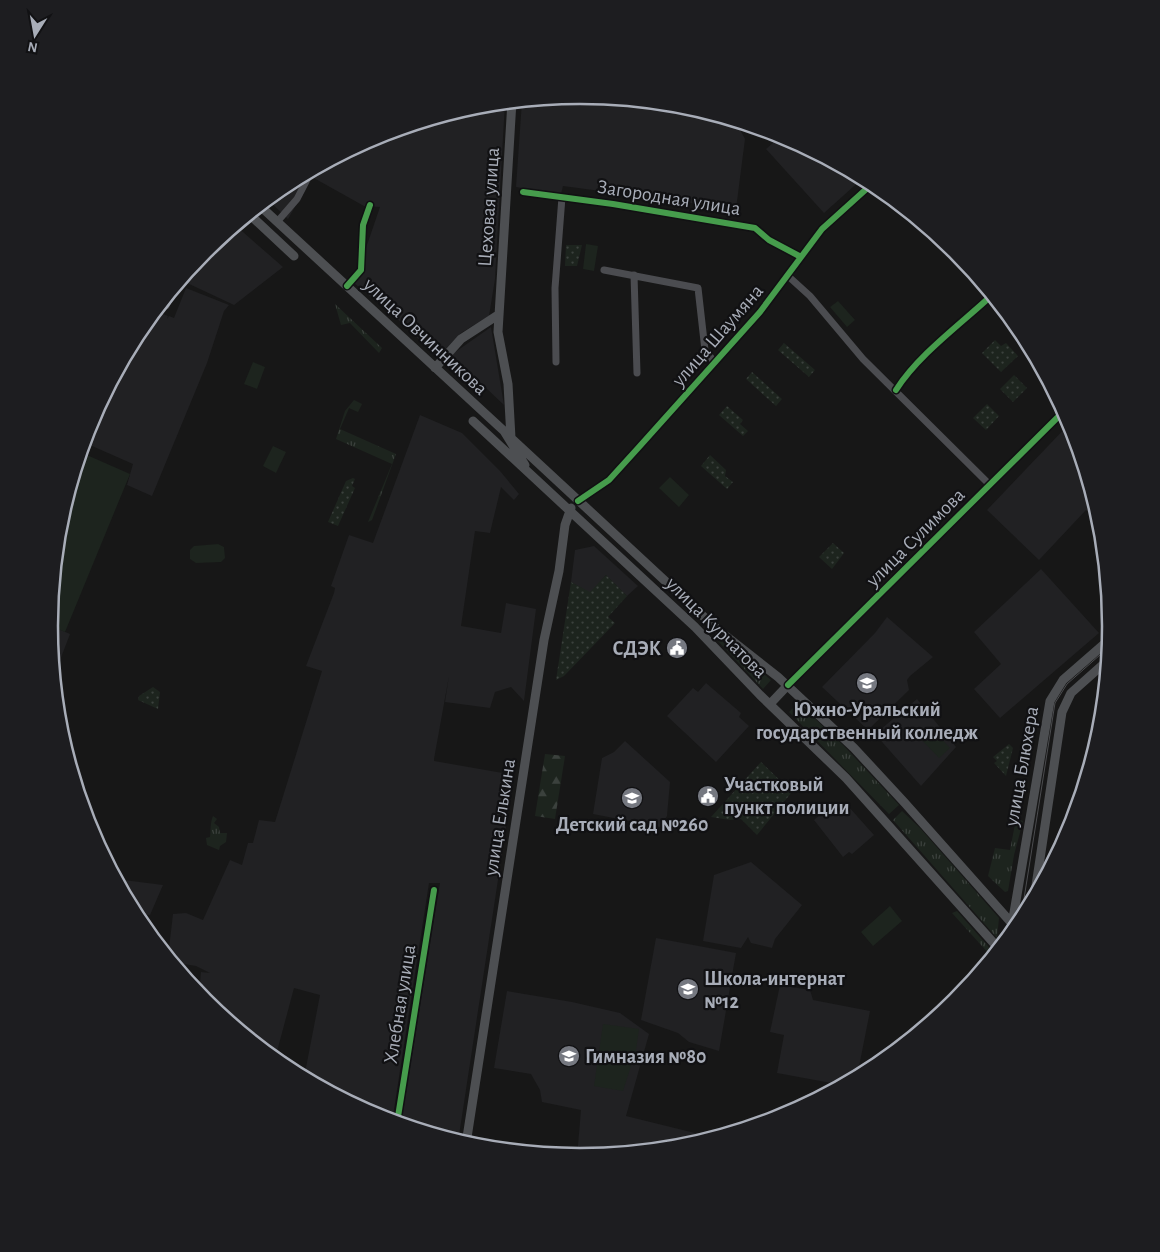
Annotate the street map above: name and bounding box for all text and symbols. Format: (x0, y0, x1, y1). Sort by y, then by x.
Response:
north arrow (10, 10, 60, 60)
text: N (27, 39, 39, 55)
street label: Цеховая улица (475, 147, 503, 267)
street label: Загородная улица (596, 177, 742, 219)
street label: улица Овчинникова (359, 274, 491, 399)
street label: улица Шаумяна (668, 281, 767, 391)
street label: улица Сулимова (862, 485, 969, 591)
street label: улица Курчатова (661, 573, 771, 682)
public building icon: СДЭК (665, 636, 689, 660)
place label: СДЭК (612, 639, 661, 659)
school or university icon: Южно-Уральский государственный колледж (855, 671, 879, 695)
place label: Южно-Уральский государственный колледж (756, 700, 979, 743)
street label: улица Блюхера (1001, 705, 1042, 829)
street label: улица Елькина (481, 757, 519, 878)
place label: Участковый пункт полиции (724, 775, 849, 818)
public building icon: Участковый пункт полиции (696, 784, 720, 808)
school or university icon: Детский сад №260 (620, 786, 644, 810)
place label: Детский сад №260 (556, 815, 708, 835)
street label: Хлебная улица (381, 943, 419, 1065)
place label: Школа-интернат №12 (704, 969, 845, 1012)
school or university icon: Школа-интернат №12 (676, 977, 700, 1001)
school or university icon: Гимназия №80 (557, 1044, 581, 1068)
place label: Гимназия №80 (585, 1047, 707, 1067)

